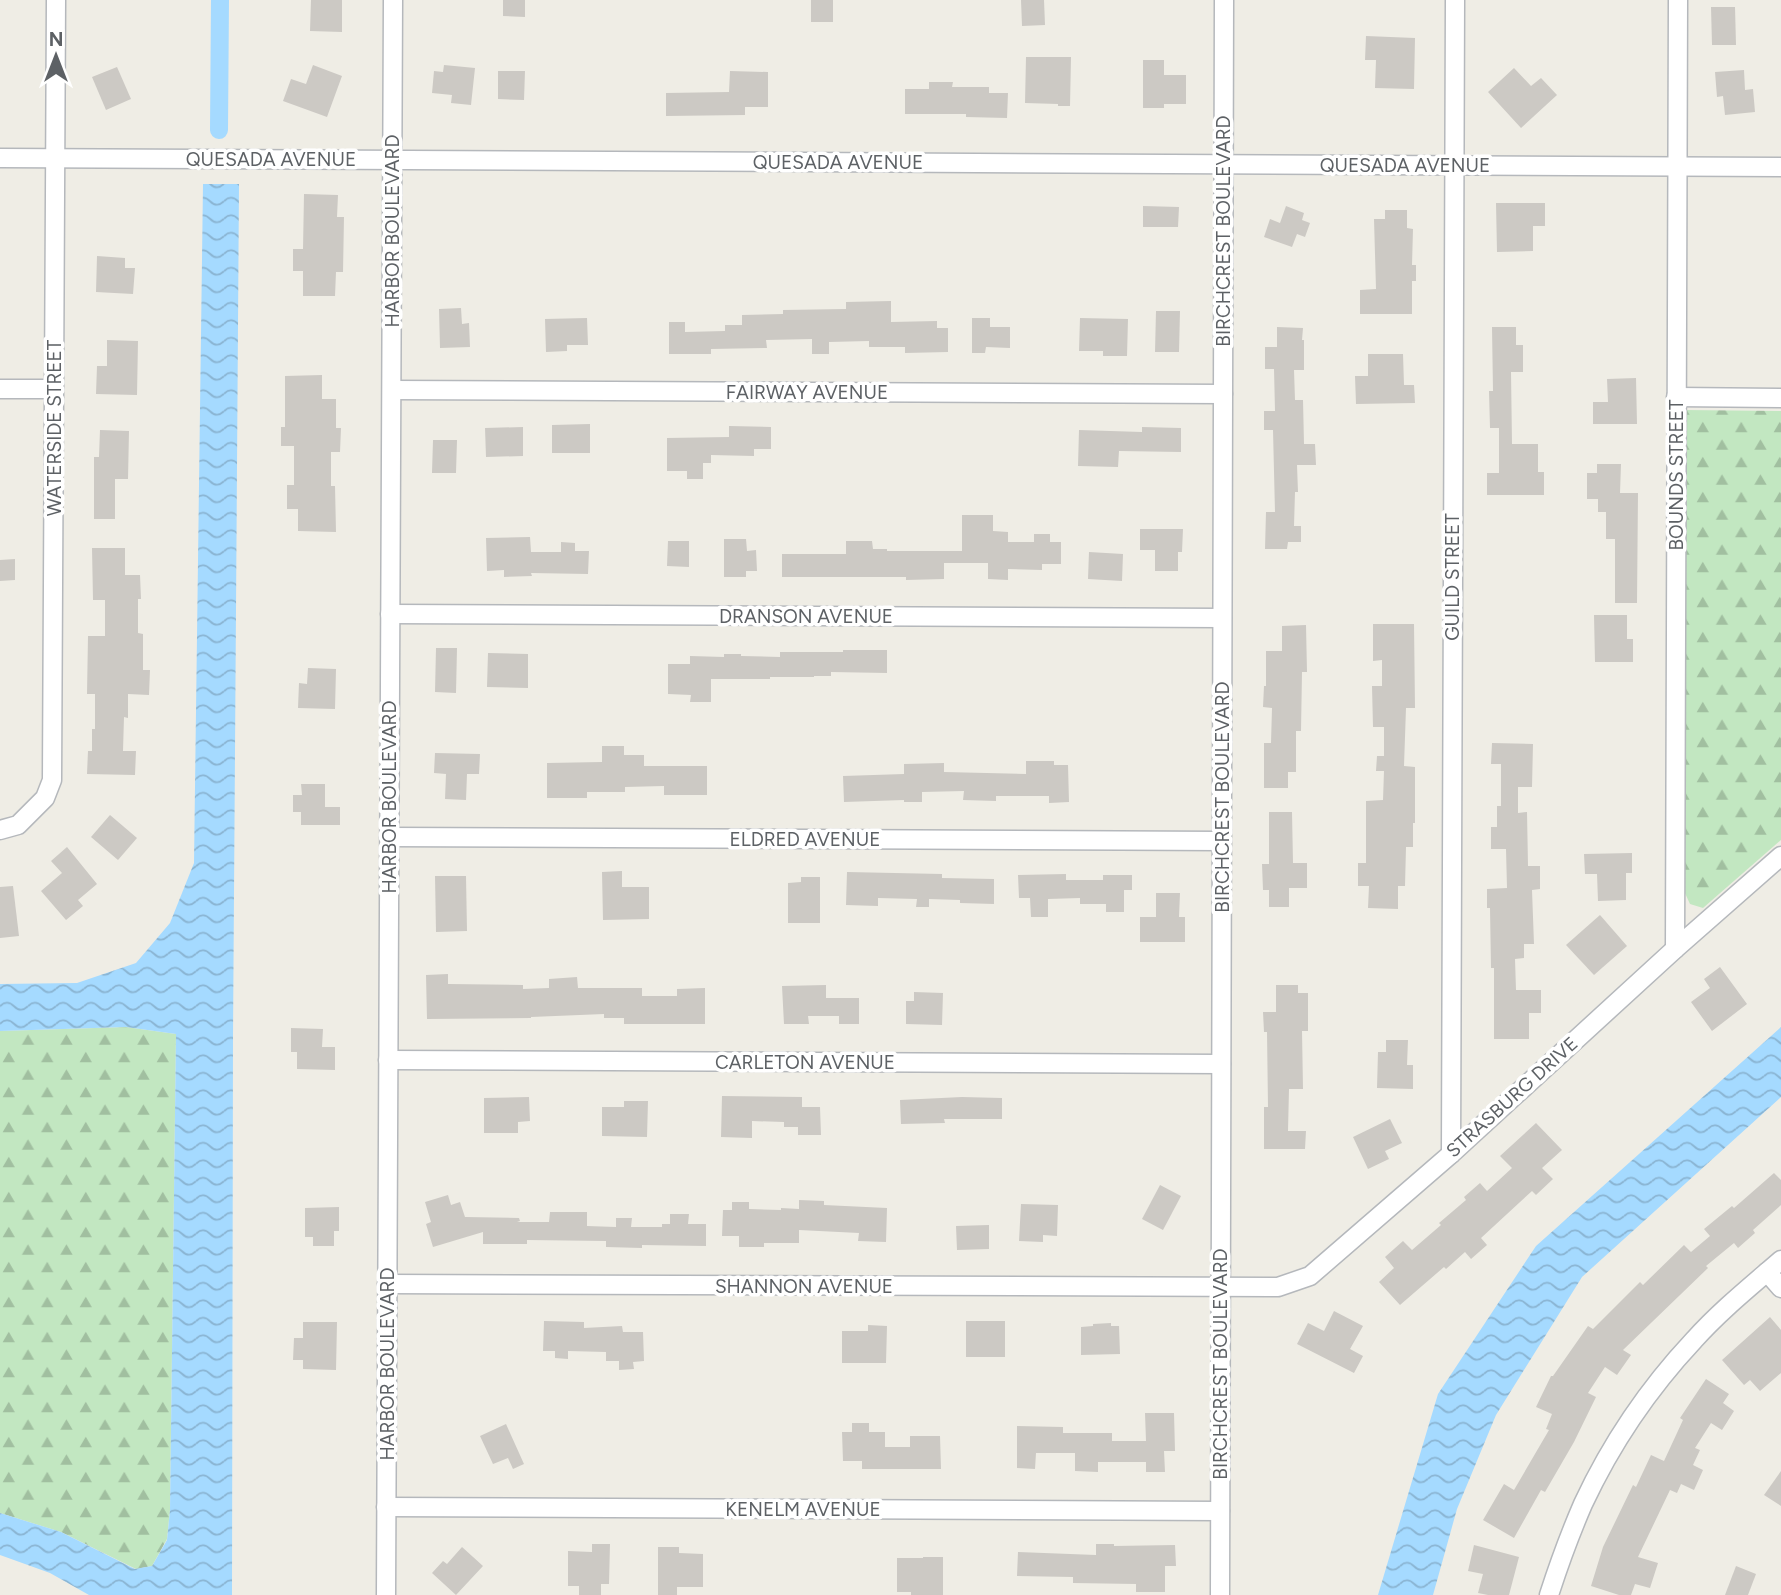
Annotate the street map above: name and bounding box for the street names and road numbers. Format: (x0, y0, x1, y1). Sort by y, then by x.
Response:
street label: BIRCHCREST BOULEVARD (1212, 115, 1235, 347)
street label: HARBOR BOULEVARD (381, 134, 404, 328)
street label: QUESADA AVENUE (186, 148, 356, 171)
street label: QUESADA AVENUE (753, 151, 923, 174)
street label: QUESADA AVENUE (1320, 154, 1490, 177)
street label: WATERSIDE STREET (43, 339, 66, 516)
street label: FAIRWAY AVENUE (726, 381, 888, 404)
street label: BOUNDS STREET (1665, 399, 1688, 550)
street label: GUILD STREET (1441, 513, 1464, 641)
street label: DRANSON AVENUE (719, 605, 893, 628)
street label: BIRCHCREST BOULEVARD (1211, 681, 1234, 913)
street label: HARBOR BOULEVARD (378, 700, 401, 894)
street label: ELDRED AVENUE (730, 828, 880, 851)
street label: STRASBURG DRIVE (1441, 1032, 1583, 1162)
street label: CARLETON AVENUE (715, 1051, 895, 1074)
street label: BIRCHCREST BOULEVARD (1209, 1248, 1232, 1480)
street label: HARBOR BOULEVARD (376, 1267, 399, 1461)
street label: SHANNON AVENUE (715, 1275, 893, 1298)
street label: KENELM AVENUE (725, 1498, 881, 1521)

